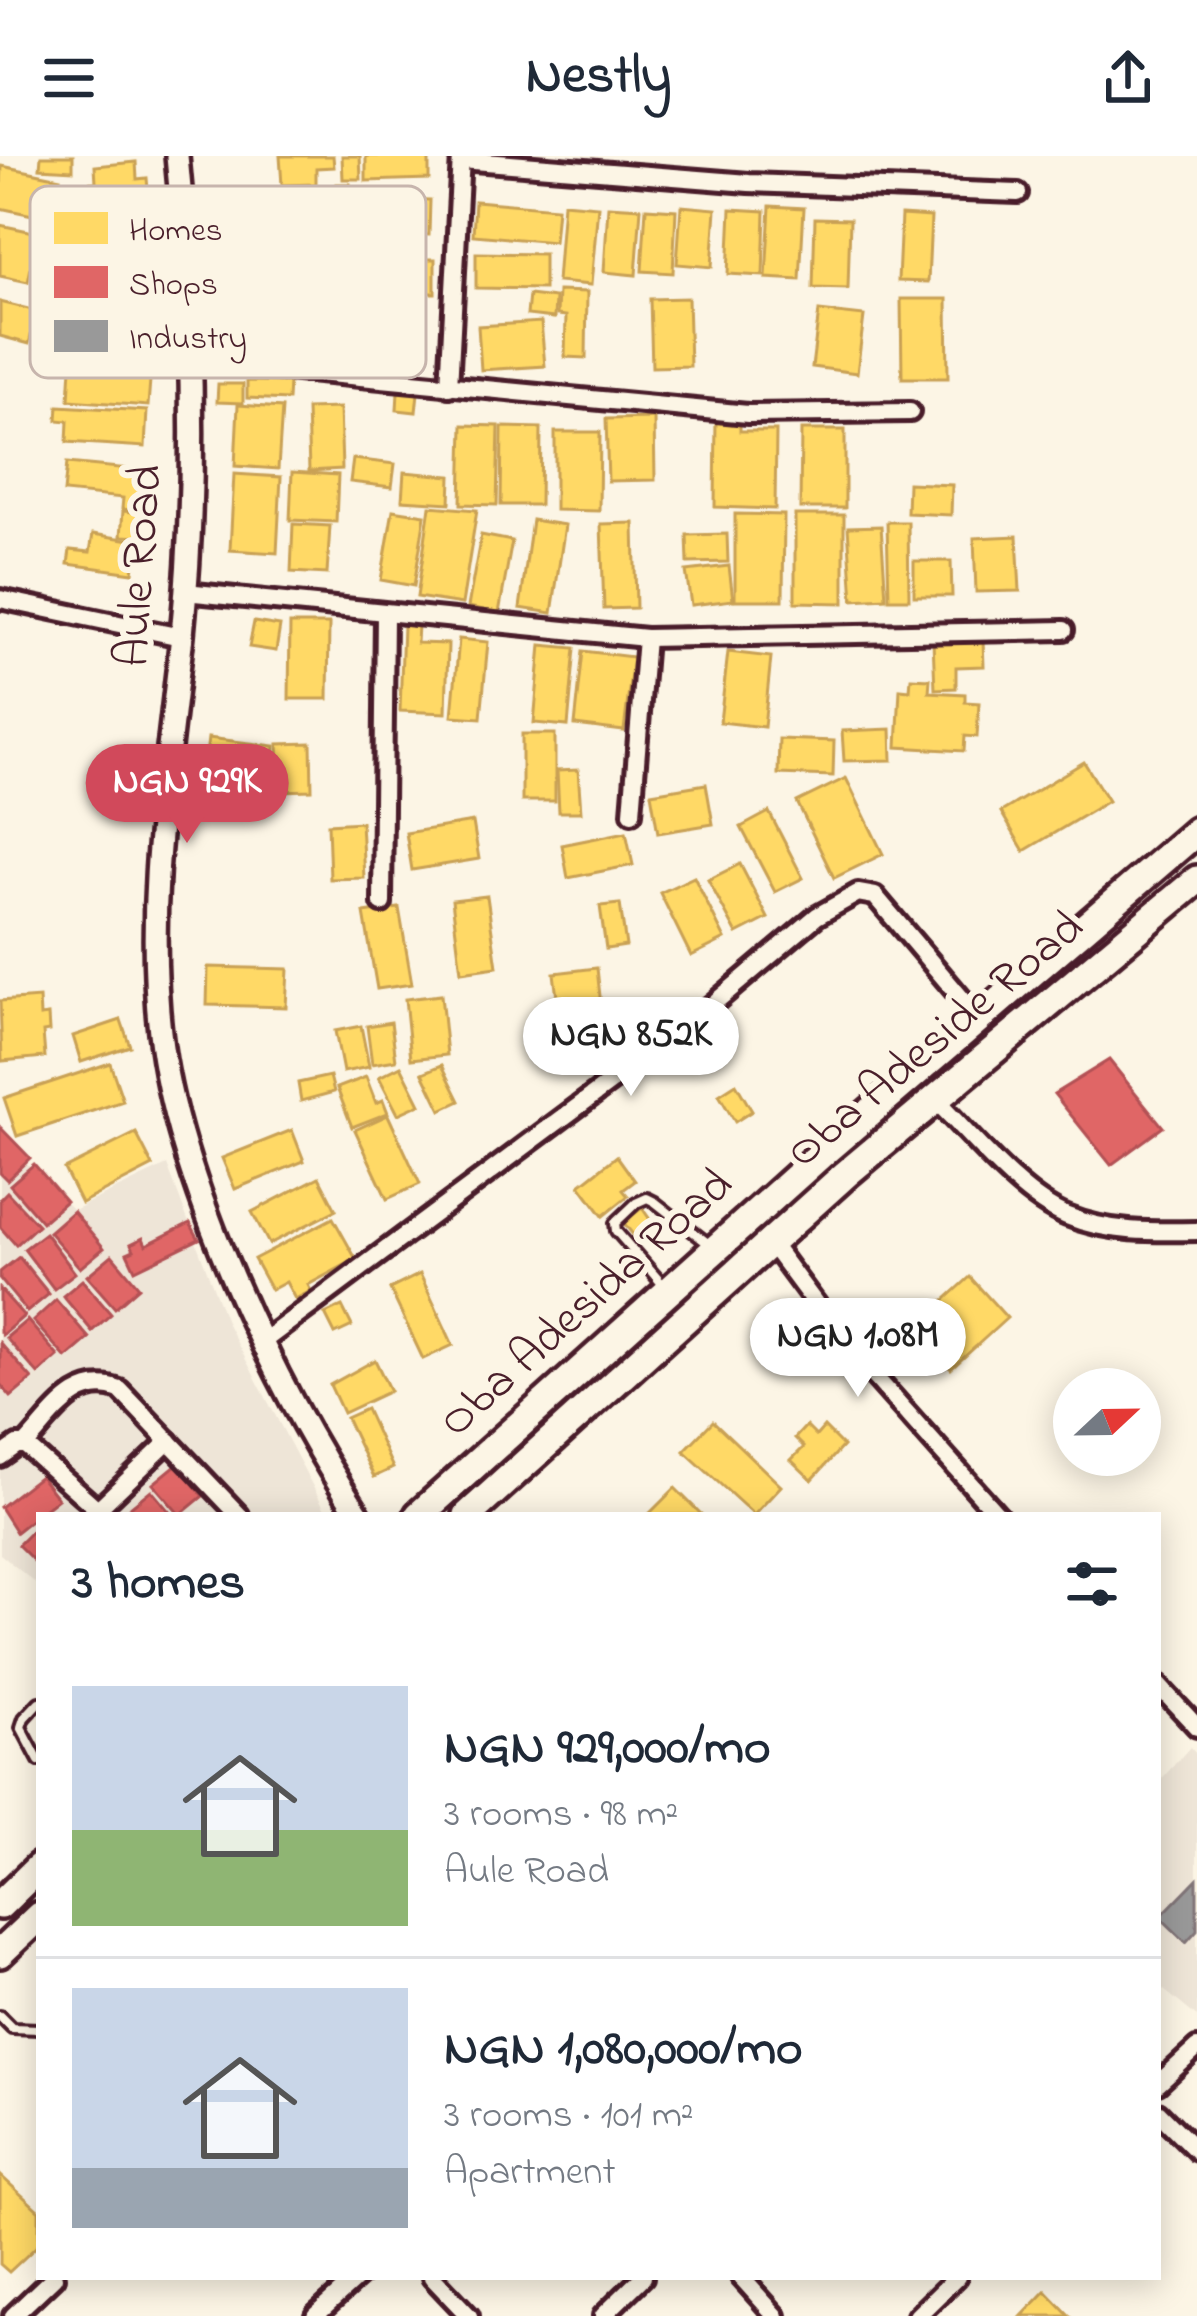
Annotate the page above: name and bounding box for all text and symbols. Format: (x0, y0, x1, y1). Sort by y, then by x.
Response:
text: Nestly (526, 39, 671, 117)
icon: menu (36, 45, 102, 111)
icon: share (1095, 45, 1161, 111)
legend (30, 186, 426, 378)
text: Homes (129, 208, 223, 256)
text: Shops (129, 262, 218, 310)
text: Industry (129, 316, 247, 364)
street label: Aule Road (99, 462, 183, 670)
pin: NGN 929K (63, 744, 311, 846)
text: NGN 929K (113, 754, 261, 811)
street label: Oba Adeside Road (771, 895, 1101, 1187)
pin: NGN 852K (507, 997, 755, 1099)
text: NGN 852K (550, 1007, 712, 1064)
street label: Oba Adesida Road (424, 1152, 750, 1456)
pin: NGN 1.08M (721, 1298, 995, 1400)
text: NGN 1.08M (777, 1308, 939, 1365)
north arrow (1053, 1368, 1161, 1476)
map controls (1053, 1368, 1161, 1476)
text: 3 homes (72, 1547, 245, 1622)
icon: filters (1059, 1551, 1125, 1617)
text: NGN 929,000/mo (444, 1712, 770, 1787)
icon: home (168, 1734, 312, 1878)
text: 3 rooms · 98 m² (444, 1787, 678, 1844)
text: Aule Road (444, 1844, 609, 1901)
text: NGN 1,080,000/mo (444, 2013, 803, 2088)
icon: home (168, 2036, 312, 2180)
text: 3 rooms · 101 m² (444, 2088, 694, 2145)
text: Apartment (444, 2145, 616, 2202)

